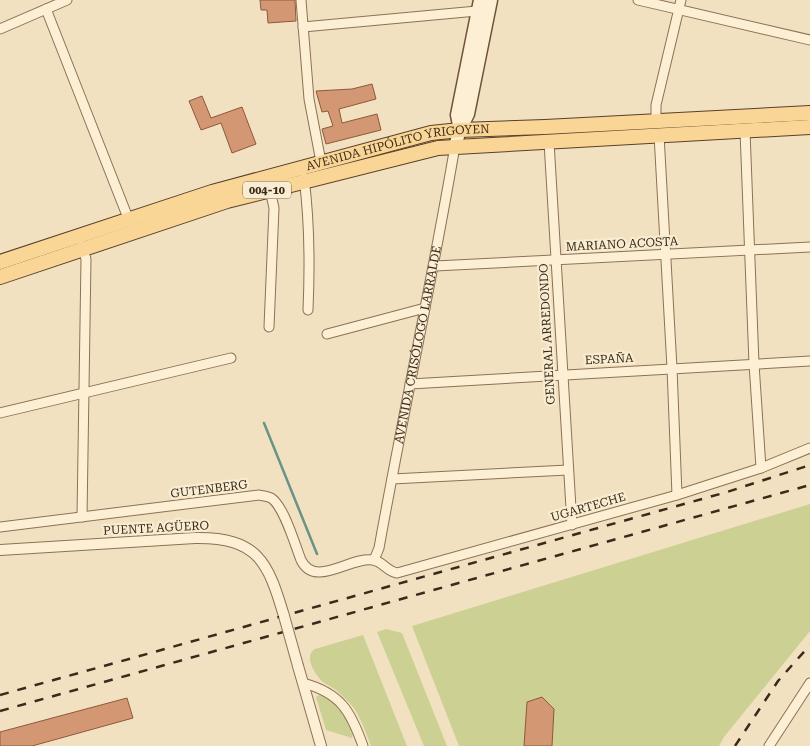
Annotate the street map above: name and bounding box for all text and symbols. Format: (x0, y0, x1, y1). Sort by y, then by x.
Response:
street label: AVENIDA HIPÓLITO YRIGOYEN (305, 122, 490, 173)
road number: 004-10 (243, 182, 291, 198)
street label: MARIANO ACOSTA (565, 234, 679, 254)
street label: AVENIDA CRISÓLOGO LARRALDE (392, 245, 444, 445)
street label: GENERAL ARREDONDO (536, 263, 558, 405)
street label: ESPAÑA (584, 351, 634, 367)
street label: GUTENBERG (170, 477, 249, 501)
street label: UGARTECHE (549, 490, 627, 524)
street label: PUENTE AGÜERO (103, 518, 209, 538)

